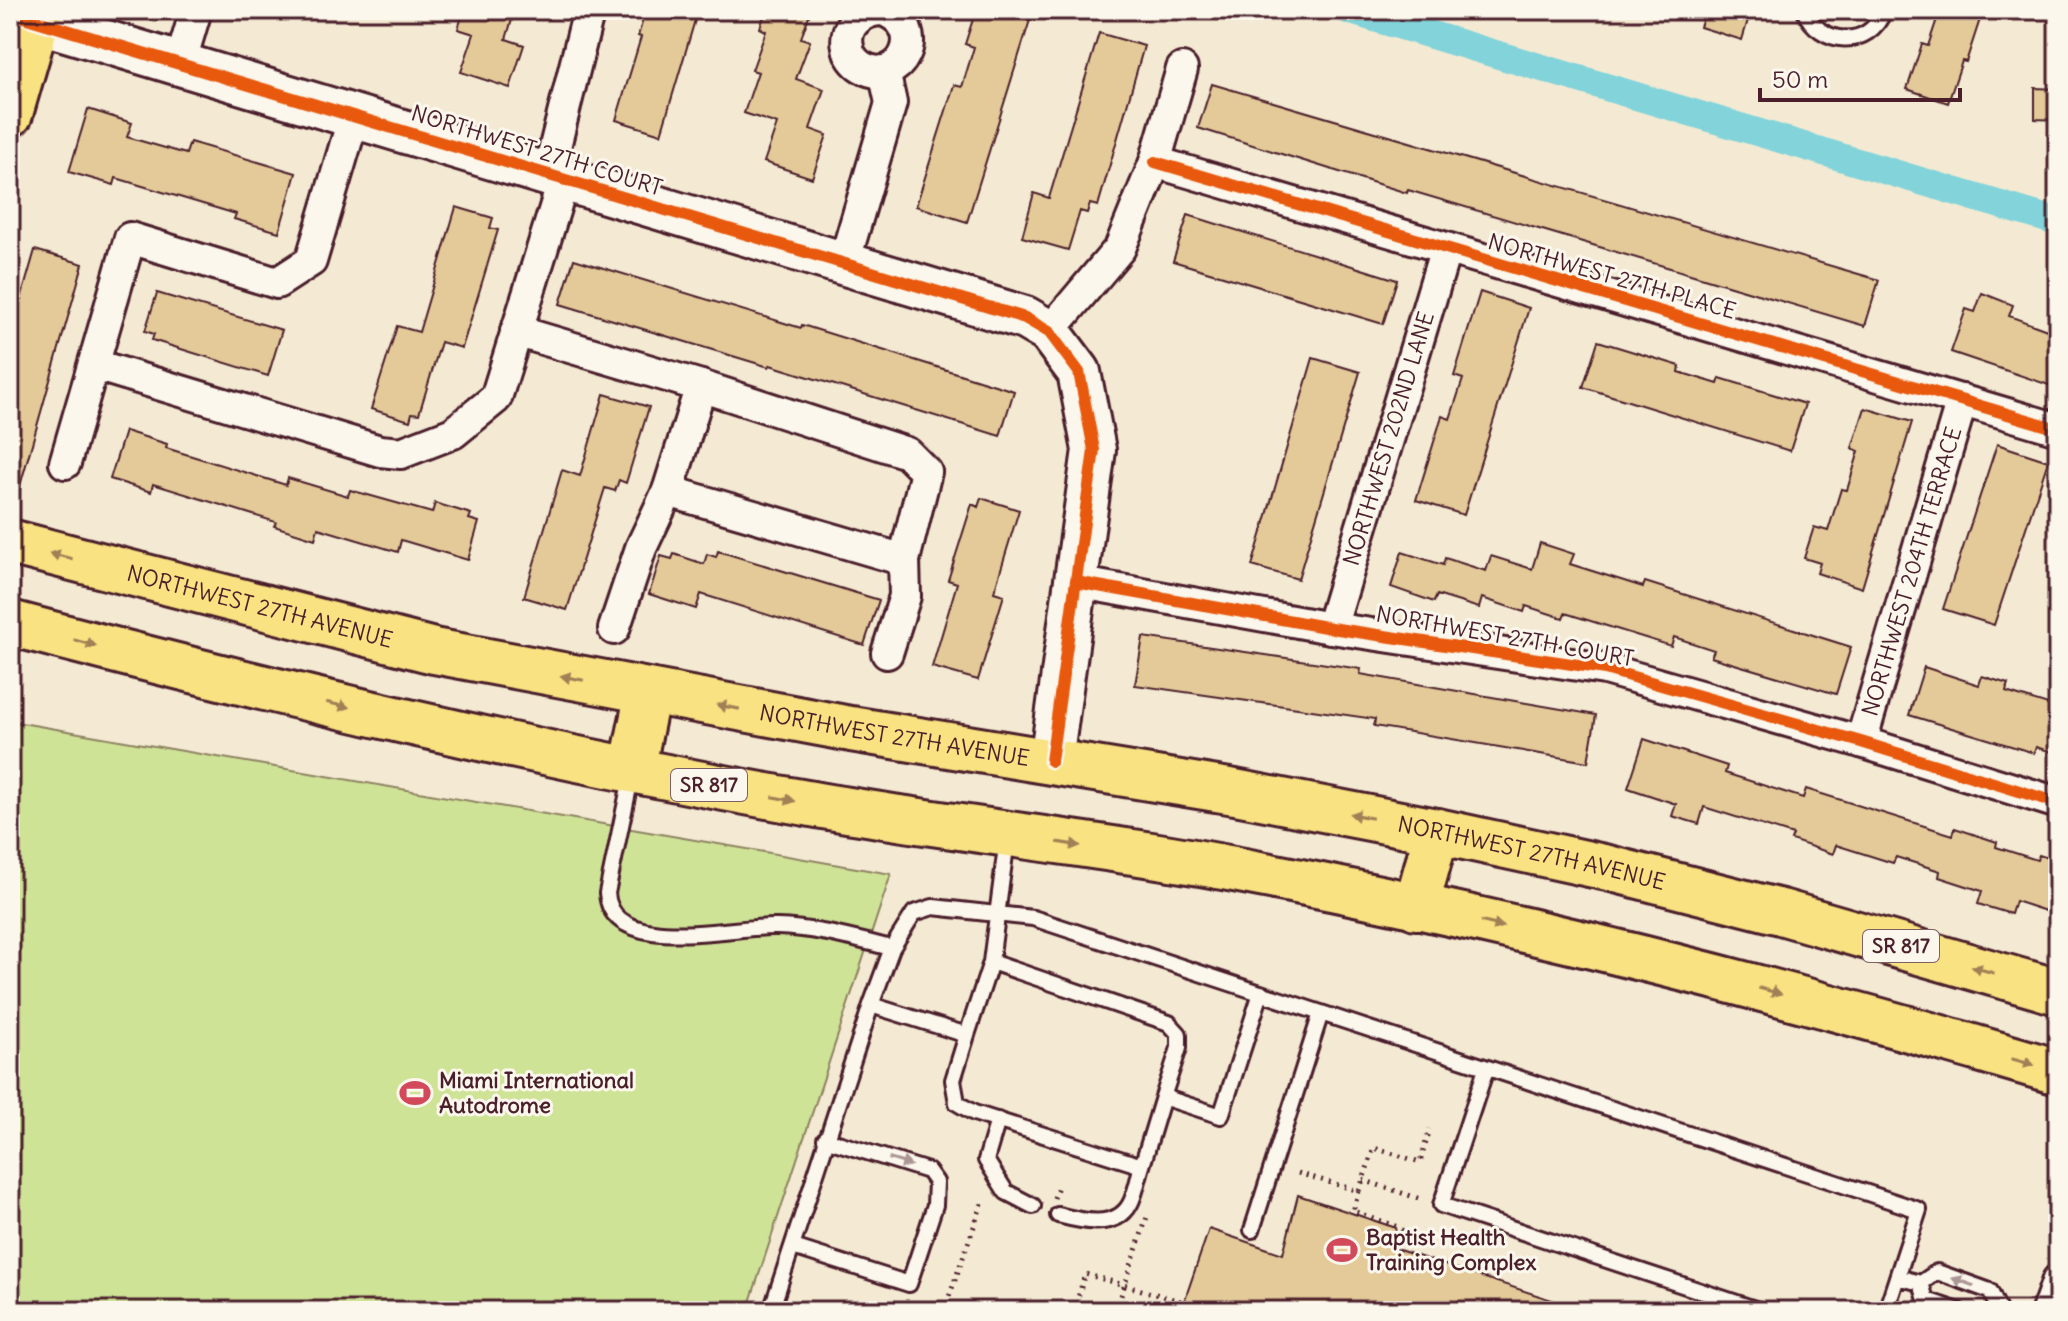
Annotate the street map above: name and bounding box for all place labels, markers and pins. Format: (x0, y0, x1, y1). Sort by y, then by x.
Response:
place label: Miami International Autodrome (439, 1066, 634, 1119)
sports icon: Miami International Autodrome (398, 1076, 432, 1110)
place label: Baptist Health Training Complex (1366, 1223, 1536, 1276)
sports icon: Baptist Health Training Complex (1325, 1233, 1359, 1267)

